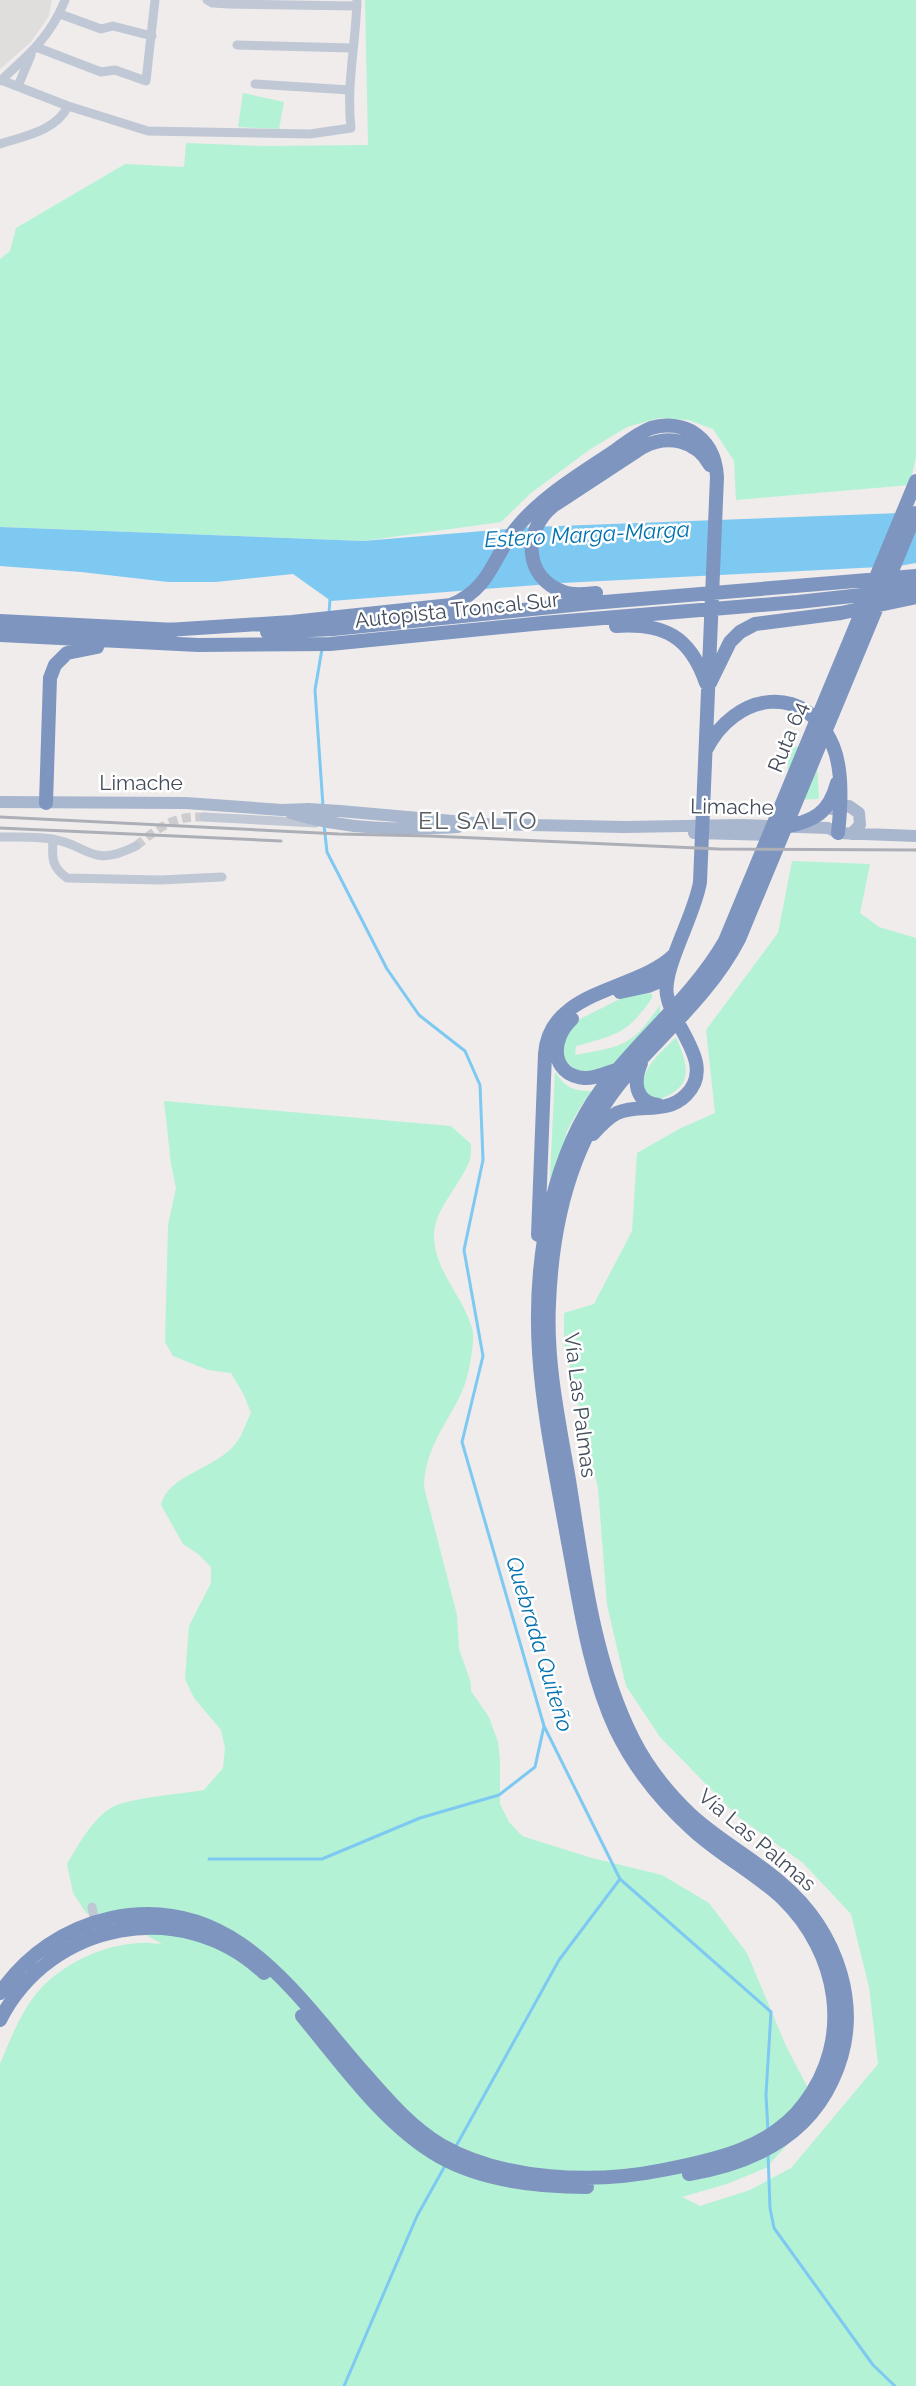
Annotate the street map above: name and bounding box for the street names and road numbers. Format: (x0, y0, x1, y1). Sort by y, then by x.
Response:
street label: Autopista Troncal Sur (354, 586, 561, 633)
street label: Ruta 64 (762, 698, 813, 776)
street label: Limache (99, 770, 183, 795)
street label: Limache (690, 793, 774, 820)
street label: Vía Las Palmas (559, 1331, 602, 1479)
street label: Vía Las Palmas (693, 1783, 821, 1896)

